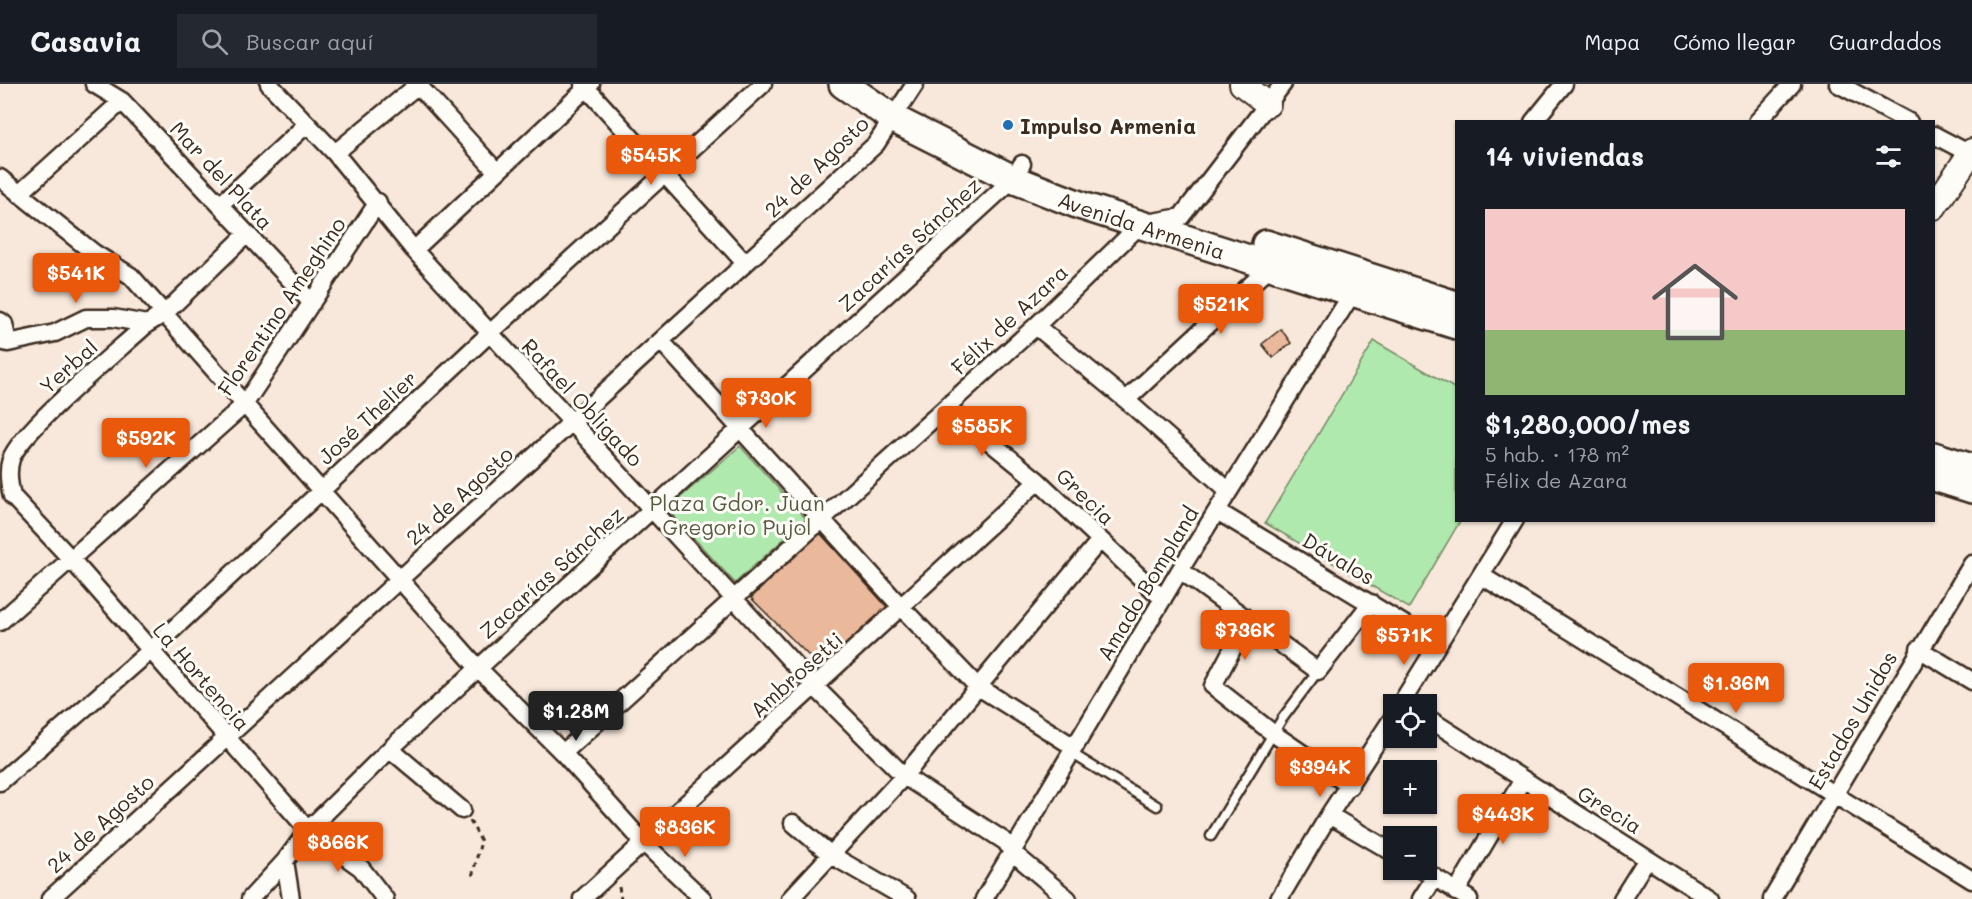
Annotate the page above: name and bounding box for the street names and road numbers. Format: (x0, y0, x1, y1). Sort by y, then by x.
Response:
street label: 24 de Agosto (758, 109, 874, 223)
street label: Mar del Plata (165, 115, 279, 235)
street label: Zacarías Sánchez (832, 171, 986, 317)
street label: Avenida Armenia (1055, 185, 1229, 264)
street label: Florentino Ameghino (211, 211, 351, 401)
street label: Félix de Azara (945, 258, 1073, 380)
street label: Rafael Obligado (517, 332, 649, 472)
street label: Yerbal (33, 333, 103, 399)
street label: José Thelier (312, 364, 422, 470)
street label: 24 de Agosto (400, 440, 518, 550)
street label: Grecia (1051, 462, 1121, 530)
street label: Zacarías Sánchez (473, 500, 629, 644)
street label: Amado Bompland (1090, 501, 1204, 665)
street label: Dávalos (1298, 526, 1380, 590)
street label: La Hortencia (148, 616, 256, 736)
street label: Ambrosetti (744, 625, 848, 723)
street label: Estados Unidos (1801, 646, 1903, 794)
street label: 24 de Agosto (41, 768, 159, 878)
street label: Grecia (1573, 779, 1647, 839)

